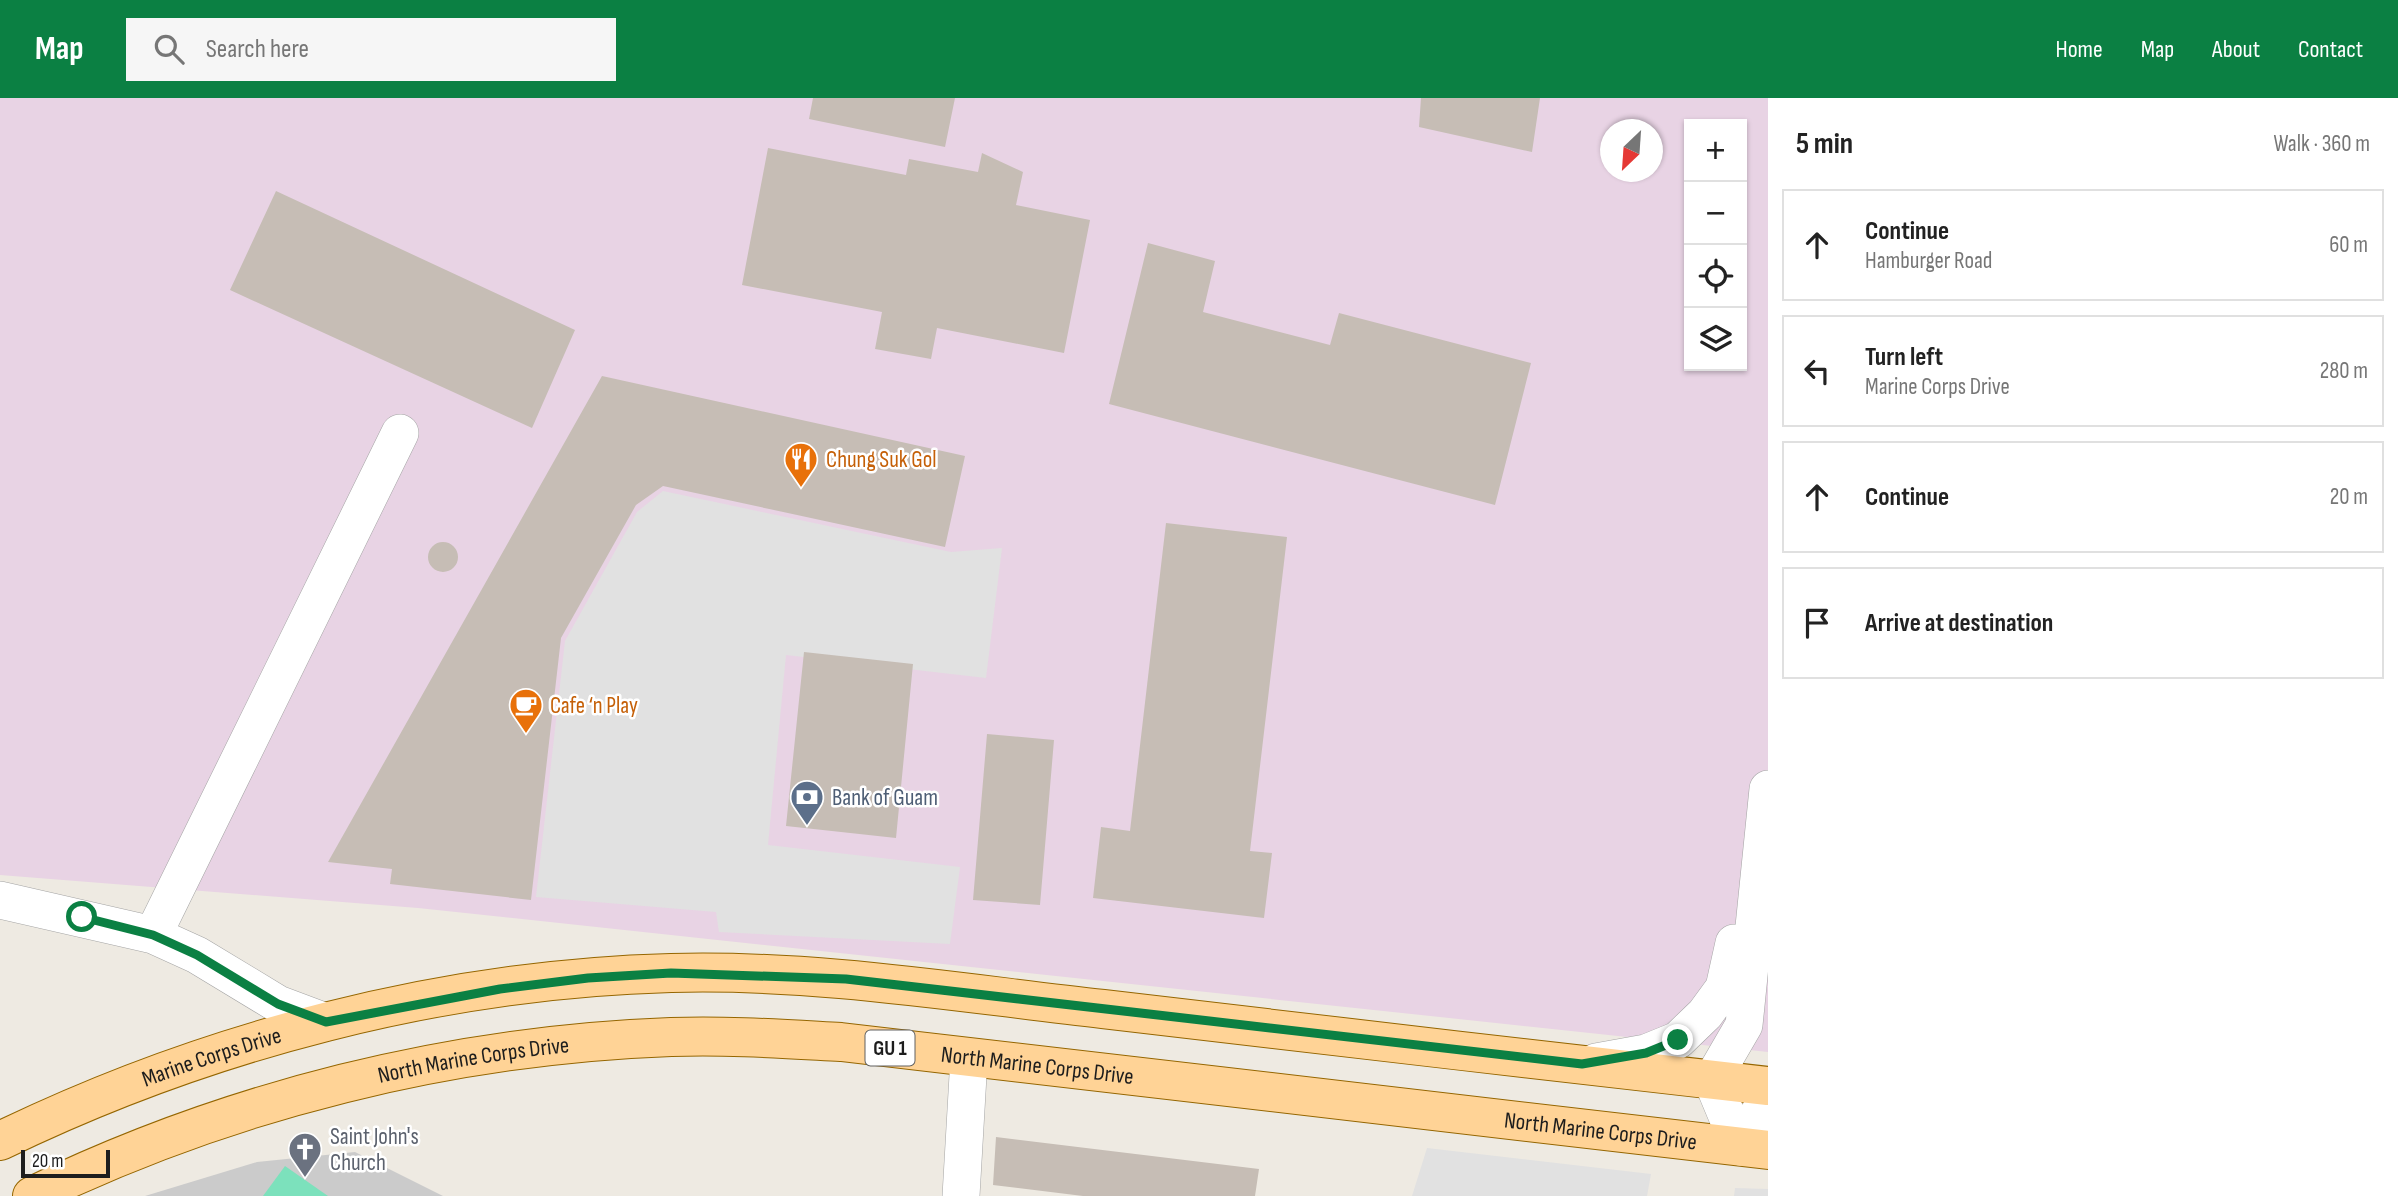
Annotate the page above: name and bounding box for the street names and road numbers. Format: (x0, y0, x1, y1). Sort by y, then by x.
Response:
street label: Marine Corps Drive (138, 1022, 285, 1094)
road number: GU 1 (866, 1030, 914, 1066)
street label: North Marine Corps Drive (375, 1031, 571, 1090)
street label: North Marine Corps Drive (939, 1041, 1135, 1091)
street label: North Marine Corps Drive (1503, 1106, 1698, 1157)

